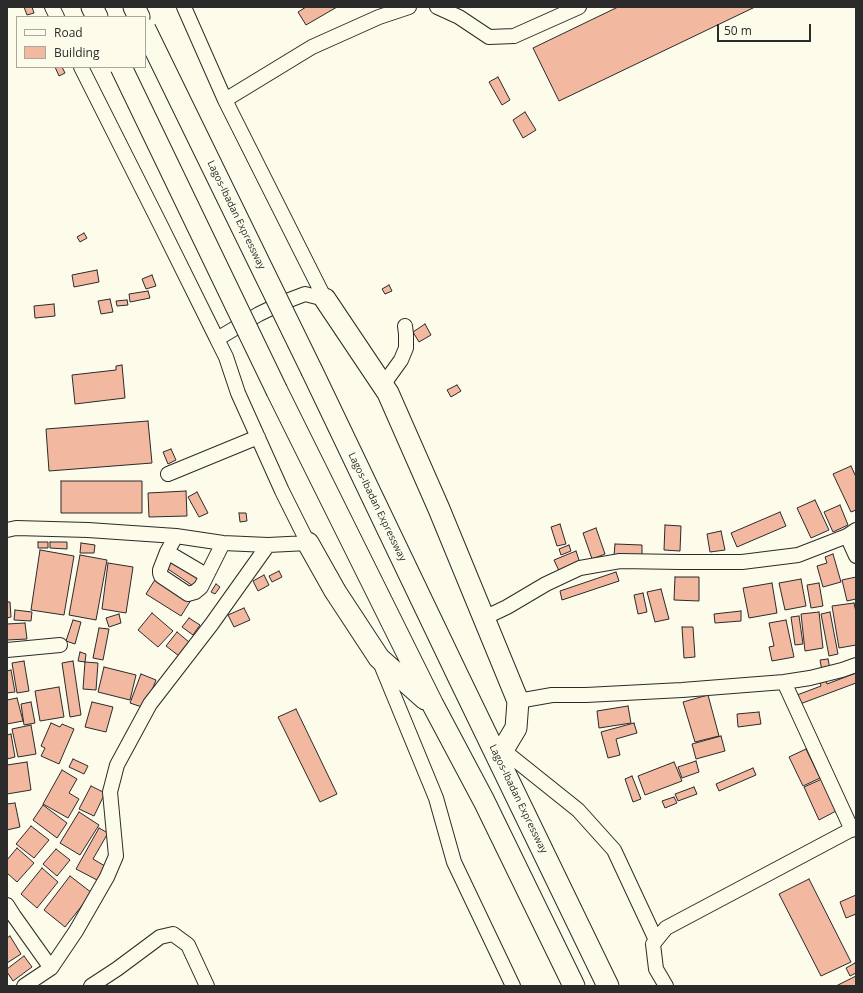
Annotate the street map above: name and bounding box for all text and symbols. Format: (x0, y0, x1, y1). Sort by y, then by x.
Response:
legend (16, 16, 146, 68)
scale bar (719, 16, 813, 42)
text: 50 m (724, 22, 752, 39)
text: Road (54, 24, 83, 41)
text: Building (54, 44, 99, 61)
street label: Lagos-Ibadan Expressway (204, 159, 268, 271)
street label: Lagos-Ibadan Expressway (345, 451, 409, 563)
street label: Lagos-Ibadan Expressway (486, 743, 550, 855)

